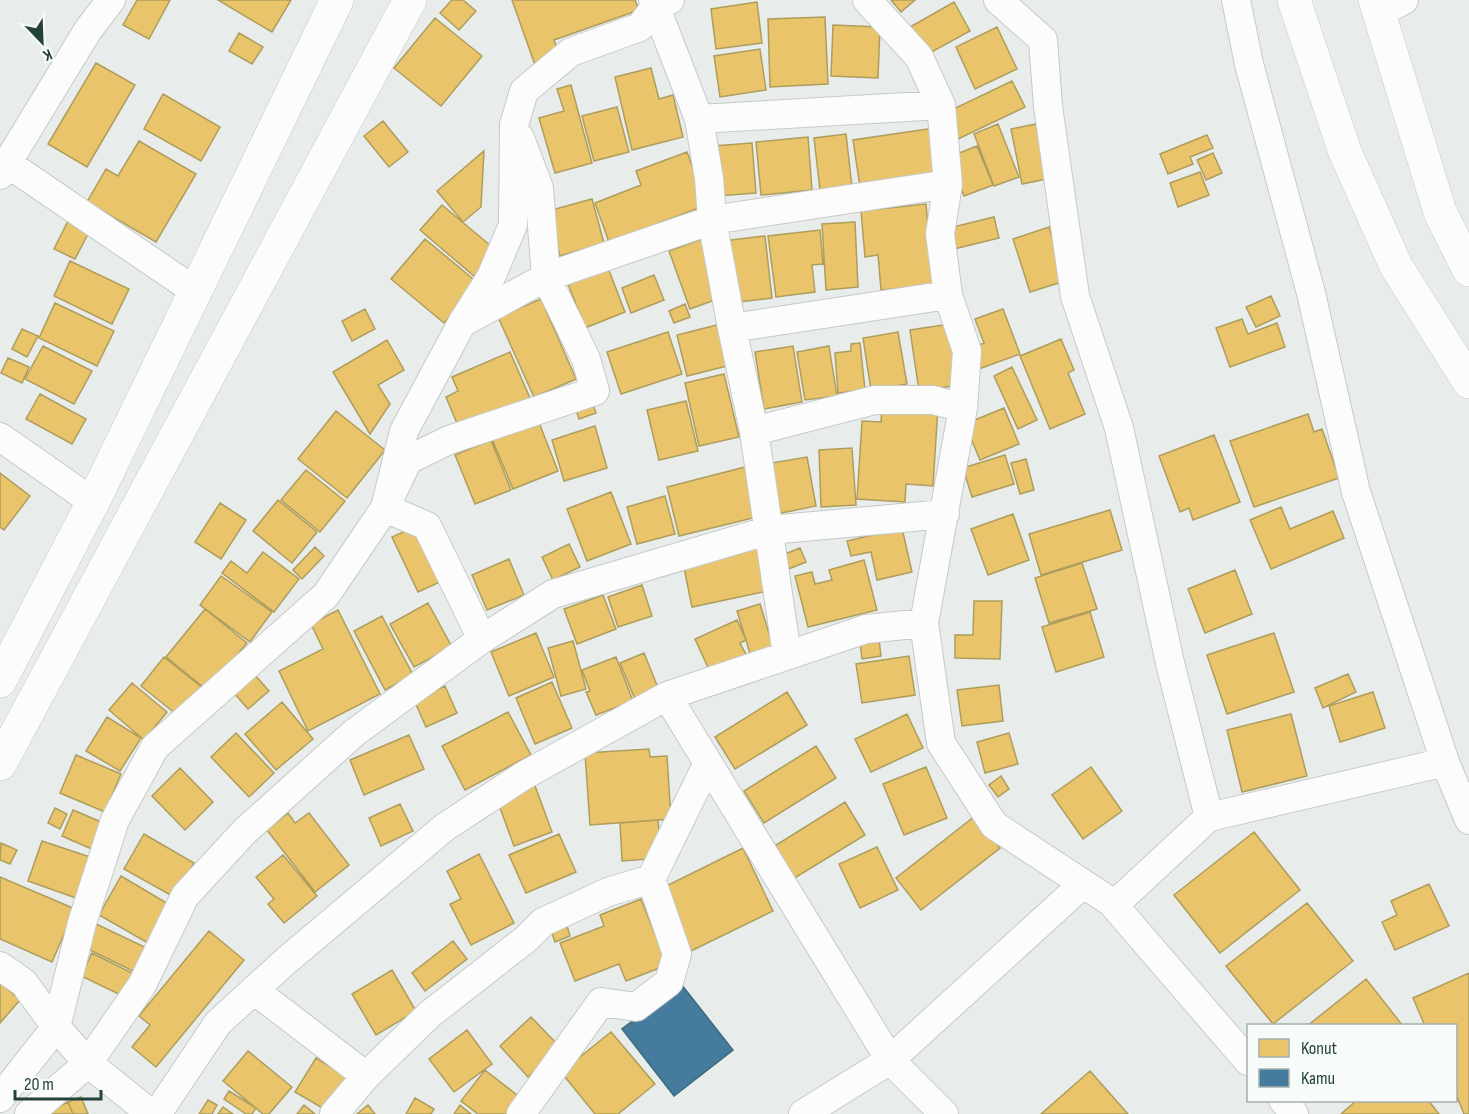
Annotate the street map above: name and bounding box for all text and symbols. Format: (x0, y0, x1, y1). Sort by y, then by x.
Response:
north arrow (12, 12, 72, 72)
text: K (40, 44, 55, 65)
legend (1247, 1024, 1457, 1102)
text: Konut (1301, 1038, 1338, 1059)
scale bar (15, 1063, 100, 1101)
text: Kamu (1301, 1068, 1335, 1089)
text: 20 m (24, 1074, 54, 1095)

